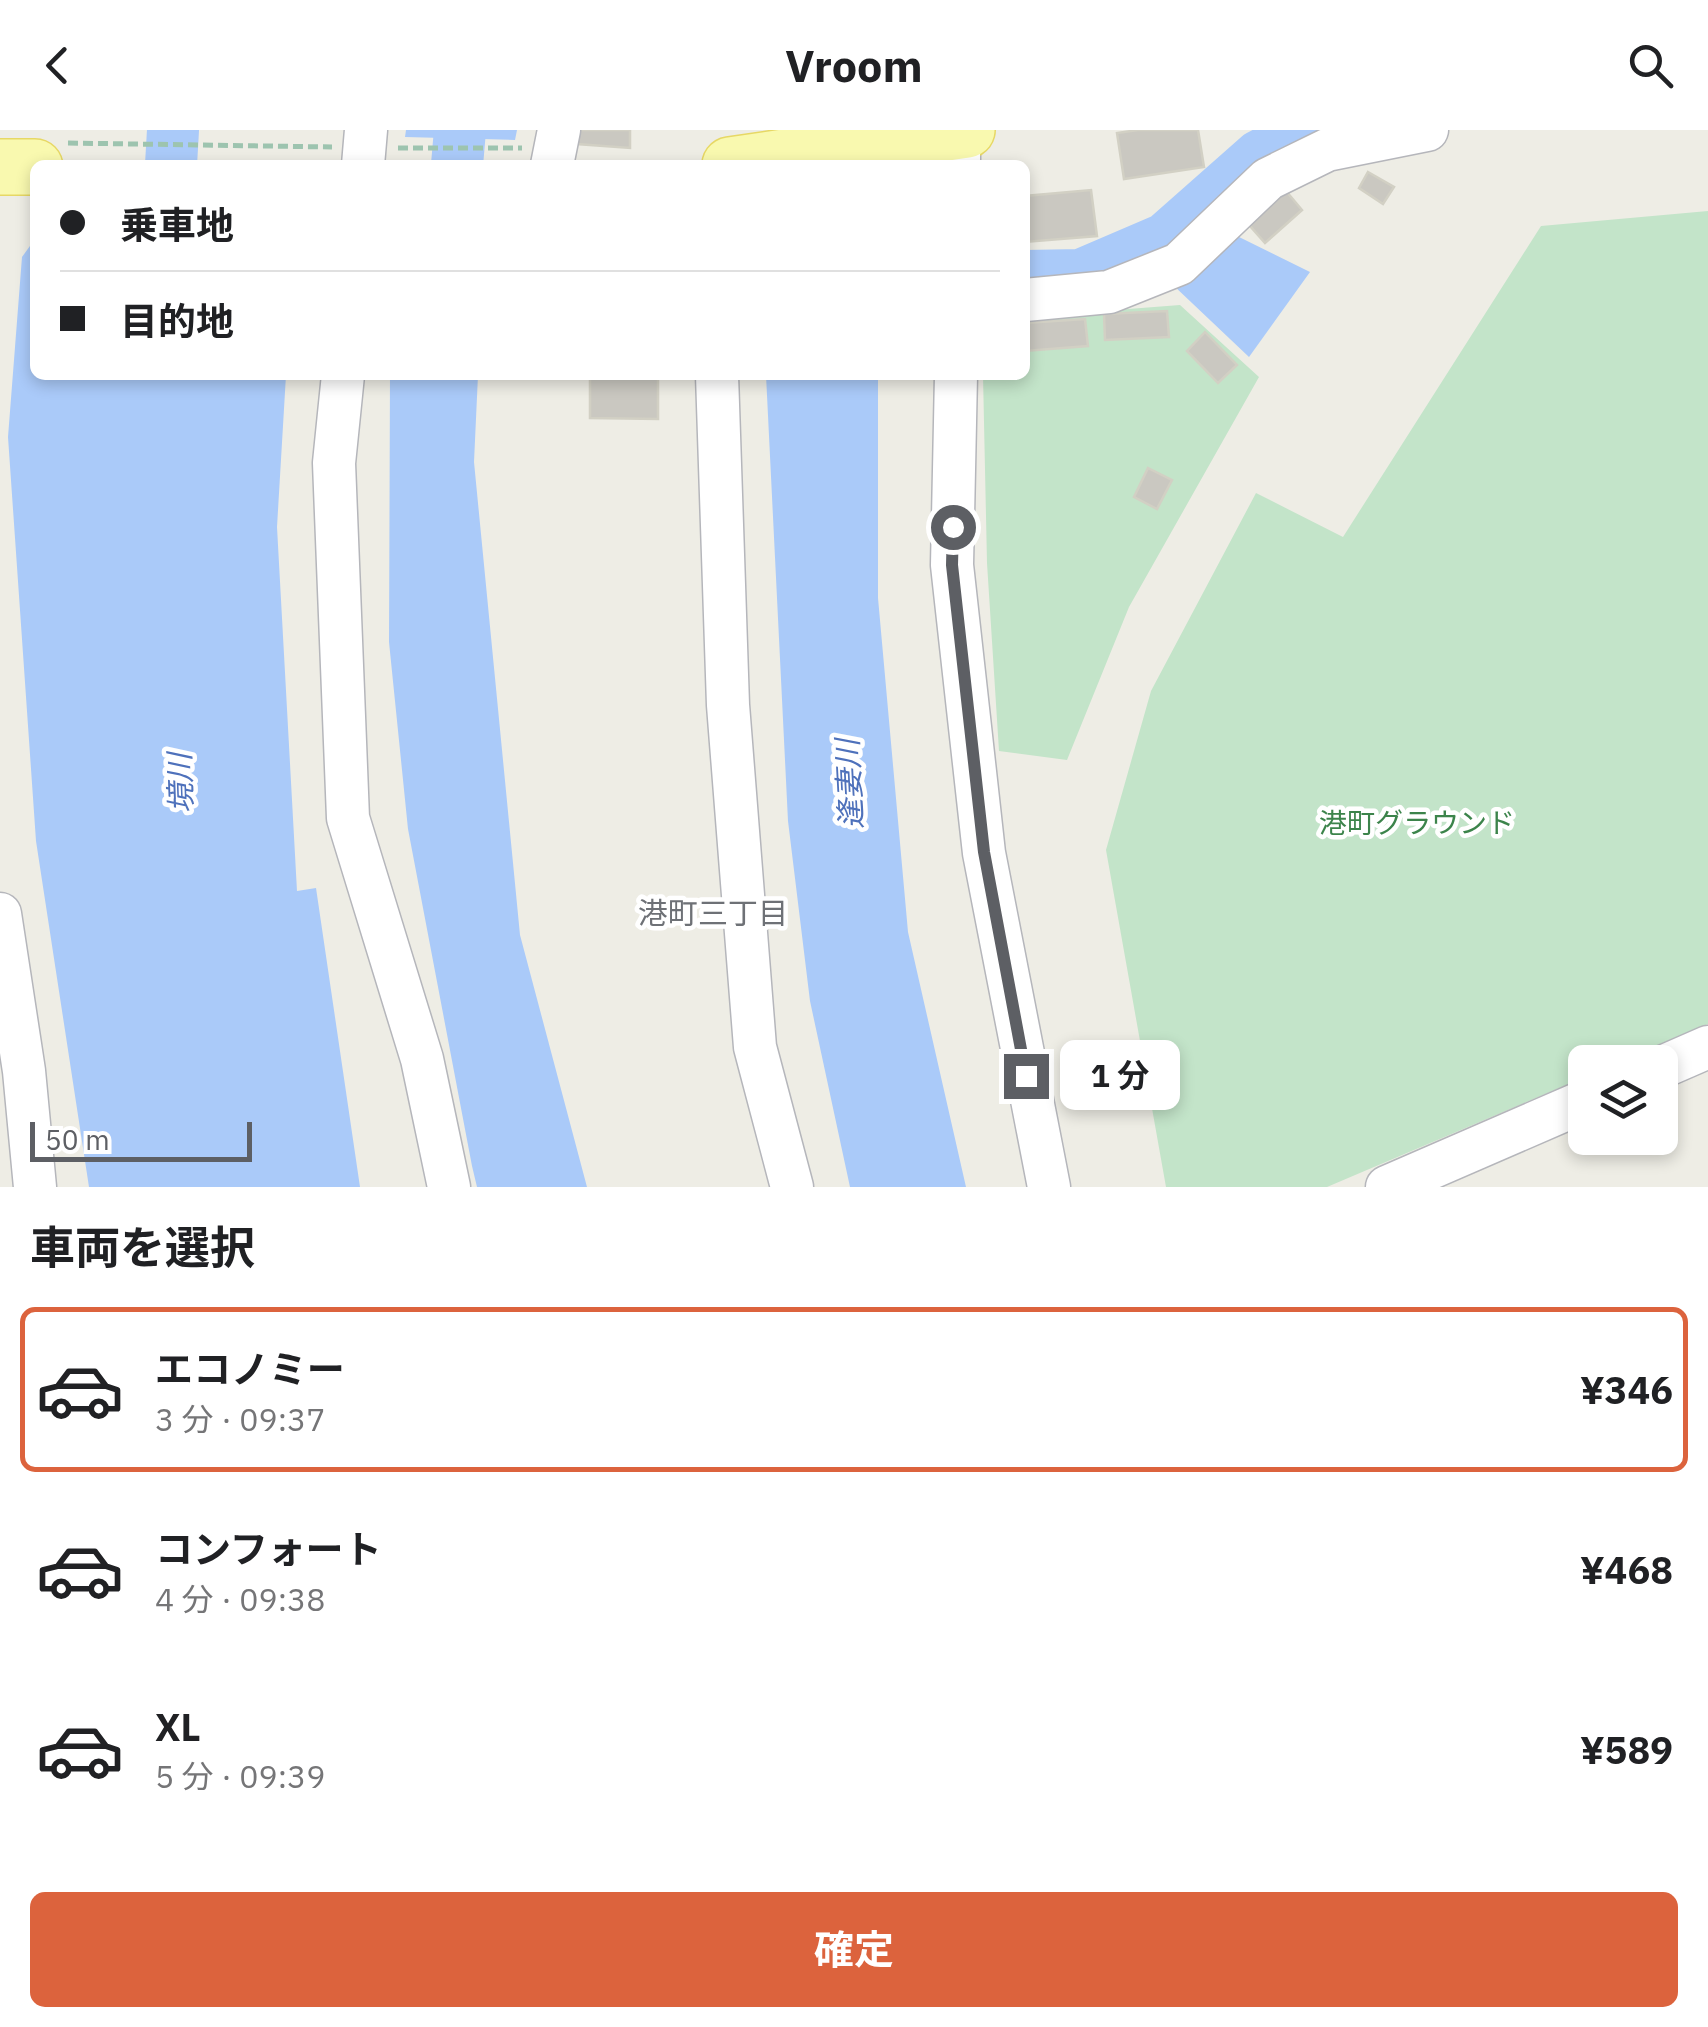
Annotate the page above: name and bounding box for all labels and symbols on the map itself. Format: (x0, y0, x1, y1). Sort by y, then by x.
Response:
route start (931, 505, 976, 550)
water label: 逢妻川 (827, 735, 870, 830)
water label: 境川 (159, 749, 200, 814)
park label: 港町グラウンド (1319, 804, 1515, 841)
district label: 港町三丁目 (638, 893, 788, 932)
callout: 1 分 (1061, 1041, 1181, 1111)
route end (1004, 1054, 1049, 1099)
scale bar (30, 1117, 252, 1162)

